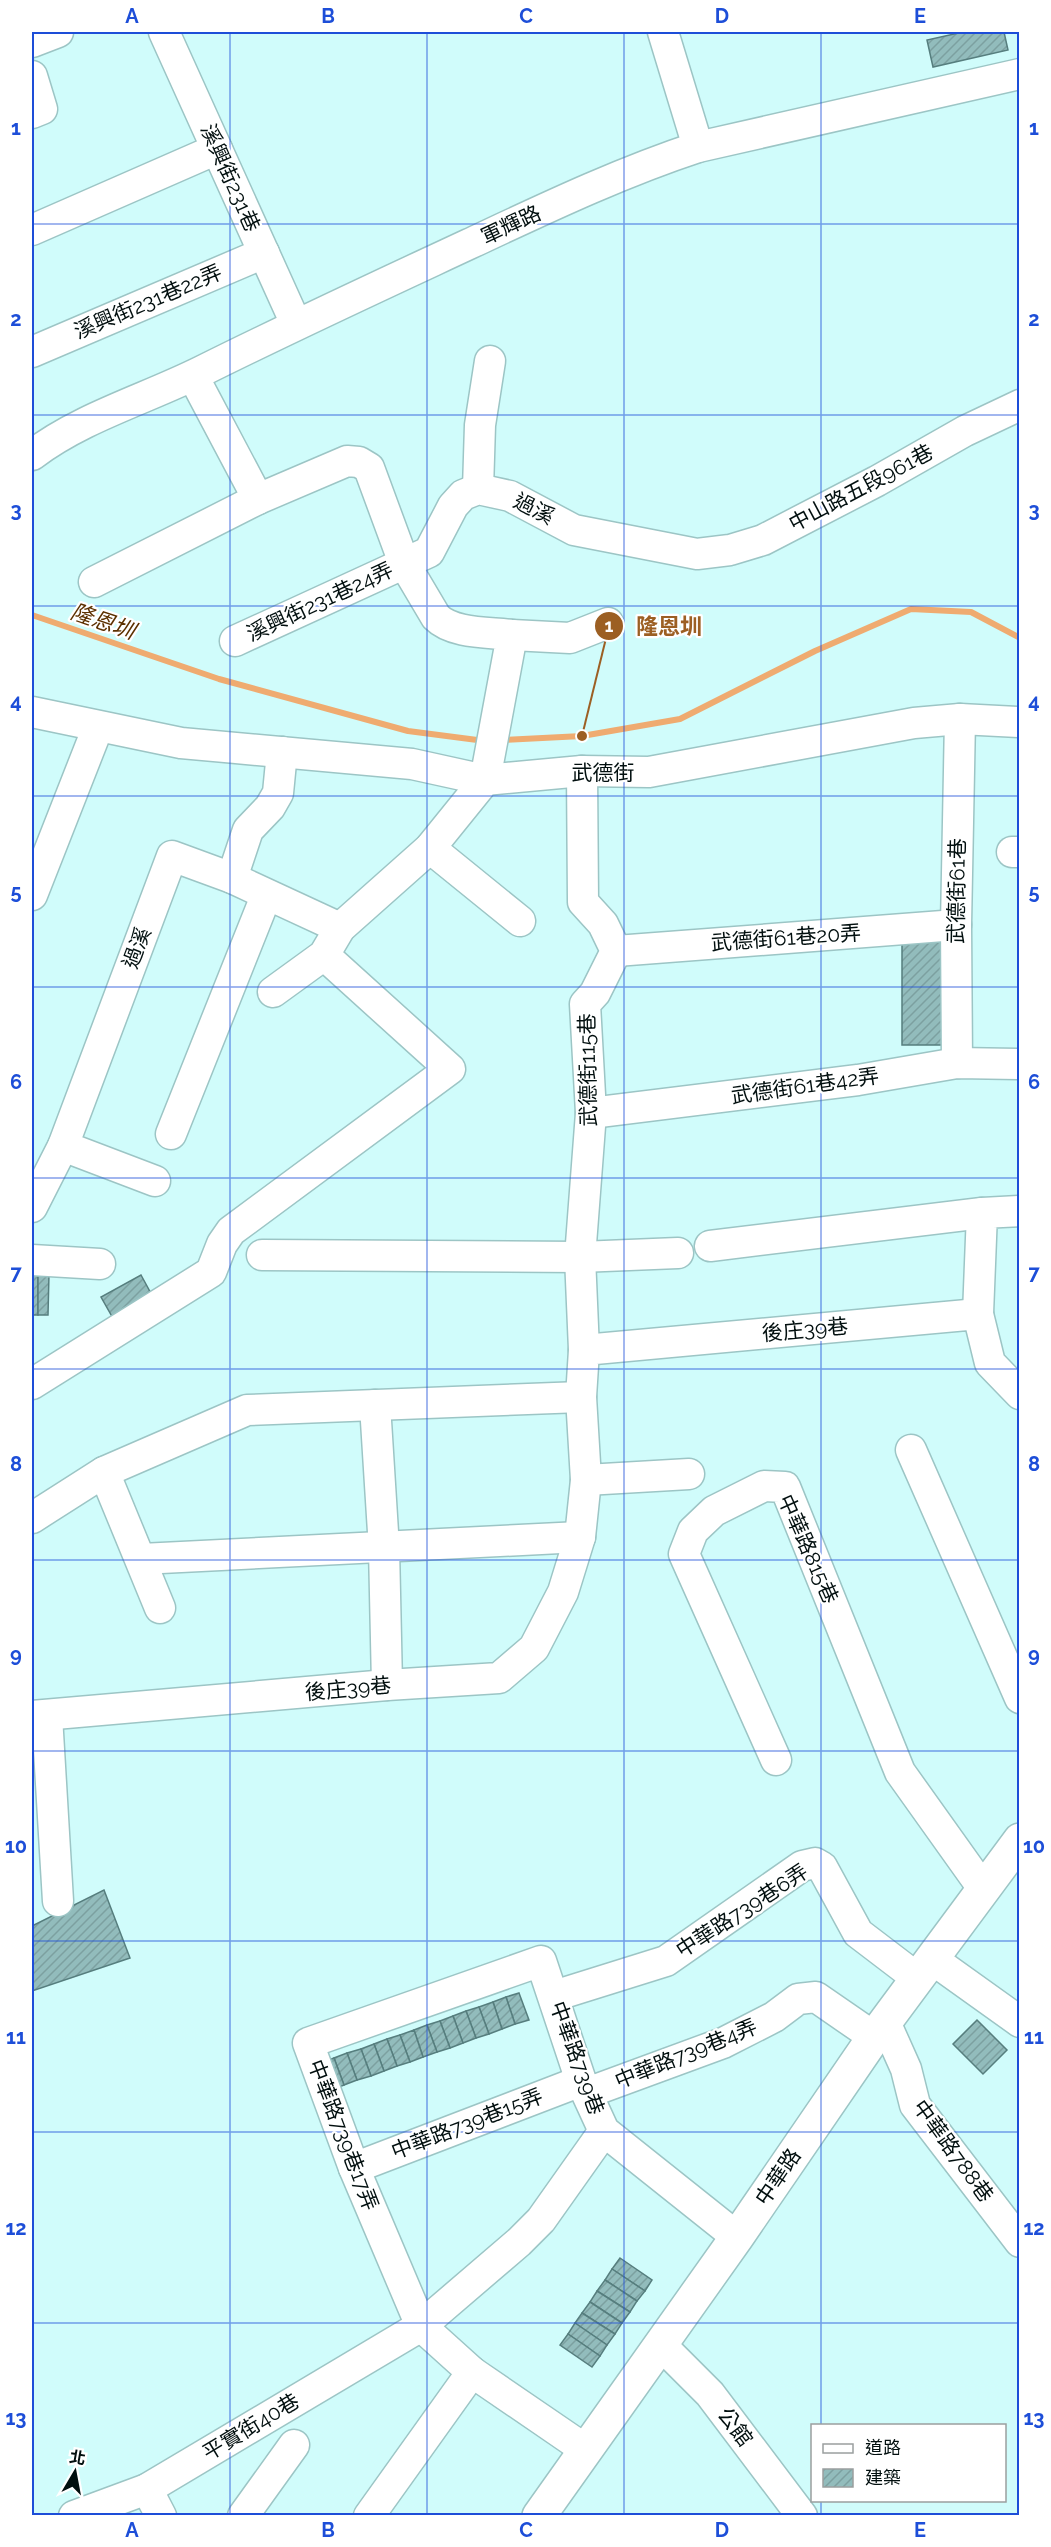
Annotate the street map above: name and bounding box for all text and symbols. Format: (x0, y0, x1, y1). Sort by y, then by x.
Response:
text: A (125, 4, 139, 28)
text: B (321, 4, 335, 28)
text: C (519, 4, 533, 28)
text: D (715, 4, 729, 28)
text: E (914, 4, 926, 28)
text: 1 (11, 116, 21, 140)
text: 1 (1029, 116, 1039, 140)
street label: 溪興街231巷 (196, 120, 265, 235)
street label: 軍輝路 (477, 200, 545, 249)
street label: 溪興街231巷22弄 (70, 259, 225, 344)
text: 2 (10, 307, 22, 331)
text: 2 (1028, 307, 1040, 331)
street label: 中山路五段961巷 (784, 439, 937, 536)
street label: 過溪 (510, 488, 559, 529)
text: 3 (10, 498, 22, 522)
text: 3 (1028, 498, 1040, 522)
street label: 溪興街231巷24弄 (243, 557, 397, 646)
water label: 隆恩圳 (68, 598, 141, 645)
callout: 隆恩圳 (594, 606, 714, 646)
text: 隆恩圳 (636, 613, 702, 639)
text: 1 (605, 615, 614, 636)
text: 4 (10, 689, 22, 713)
text: 4 (1028, 689, 1040, 713)
street label: 武德街 (572, 760, 635, 785)
street label: 武德街61巷 (943, 838, 970, 944)
text: 5 (10, 880, 22, 904)
text: 5 (1028, 880, 1040, 904)
street label: 武德街61巷20弄 (710, 920, 862, 955)
street label: 過溪 (117, 924, 156, 972)
street label: 武德街115巷 (574, 1013, 601, 1127)
street label: 武德街61巷42弄 (729, 1063, 880, 1108)
text: 6 (10, 1070, 22, 1094)
text: 6 (1028, 1070, 1040, 1094)
text: 7 (10, 1261, 22, 1285)
text: 7 (1028, 1261, 1040, 1285)
street label: 後庄39巷 (761, 1313, 849, 1346)
text: 8 (10, 1452, 22, 1476)
text: 8 (1028, 1452, 1040, 1476)
street label: 中華路815巷 (773, 1490, 844, 1607)
text: 9 (10, 1643, 22, 1667)
text: 9 (1028, 1643, 1040, 1667)
street label: 後庄39巷 (304, 1672, 392, 1705)
text: 10 (5, 1834, 27, 1858)
text: 10 (1023, 1834, 1045, 1858)
street label: 中華路739巷6弄 (671, 1859, 812, 1963)
street label: 中華路739巷 (545, 1998, 610, 2118)
street label: 中華路739巷4弄 (611, 2014, 761, 2093)
text: 11 (6, 2025, 26, 2049)
text: 11 (1024, 2025, 1044, 2049)
street label: 中華路739巷17弄 (303, 2056, 384, 2214)
street label: 中華路739巷15弄 (388, 2083, 546, 2164)
street label: 中華路788巷 (908, 2095, 999, 2207)
street label: 中華路 (750, 2144, 806, 2210)
text: 12 (5, 2216, 27, 2240)
text: 12 (1023, 2216, 1045, 2240)
street label: 平實街40巷 (198, 2388, 304, 2465)
street label: 公館 (713, 2402, 758, 2451)
text: 13 (5, 2406, 27, 2430)
text: 13 (1023, 2406, 1045, 2430)
legend (811, 2424, 1006, 2502)
text: 道路 (865, 2437, 901, 2458)
north arrow (45, 2442, 105, 2502)
text: 北 (68, 2447, 87, 2468)
text: 建築 (865, 2467, 901, 2488)
text: A (125, 2518, 139, 2542)
text: B (321, 2518, 335, 2542)
text: C (519, 2518, 533, 2542)
text: D (715, 2518, 729, 2542)
text: E (914, 2518, 926, 2542)

